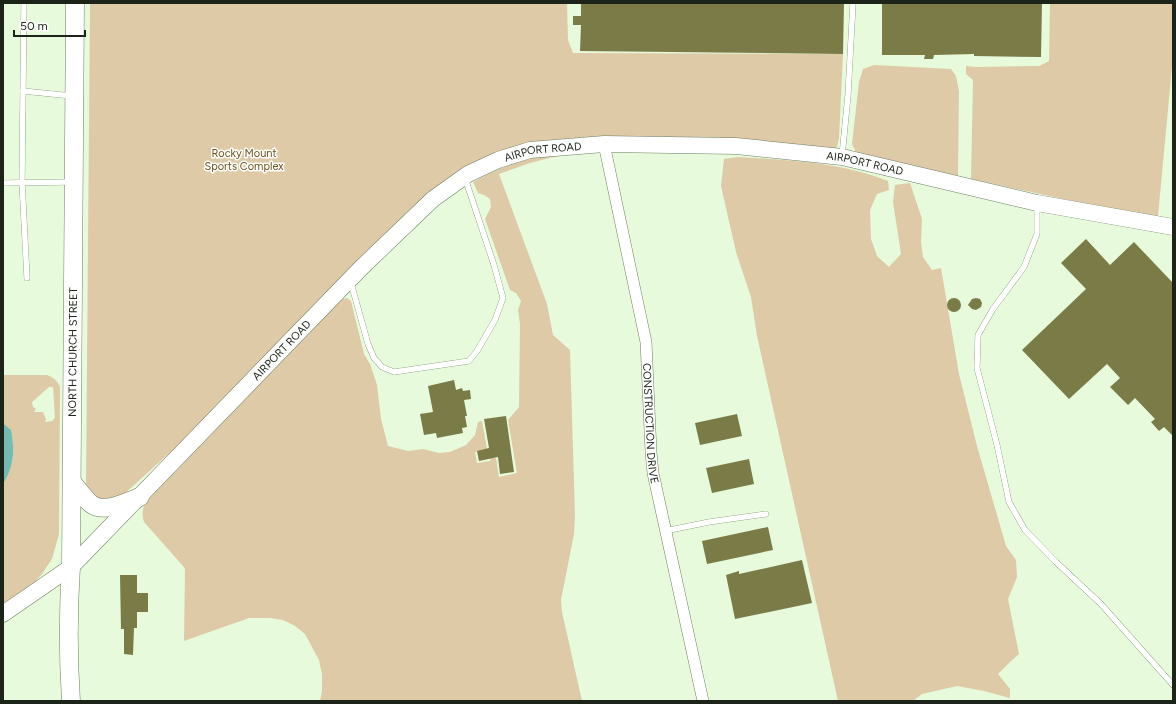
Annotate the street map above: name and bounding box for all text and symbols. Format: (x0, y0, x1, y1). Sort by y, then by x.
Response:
scale bar (14, 12, 85, 38)
text: 50 m (20, 19, 48, 33)
street label: AIRPORT ROAD (503, 139, 582, 164)
park label: Rocky Mount Sports Complex (204, 147, 284, 173)
street label: AIRPORT ROAD (826, 149, 905, 178)
street label: NORTH CHURCH STREET (66, 287, 79, 417)
street label: AIRPORT ROAD (250, 317, 314, 383)
street label: CONSTRUCTION DRIVE (640, 363, 662, 485)

